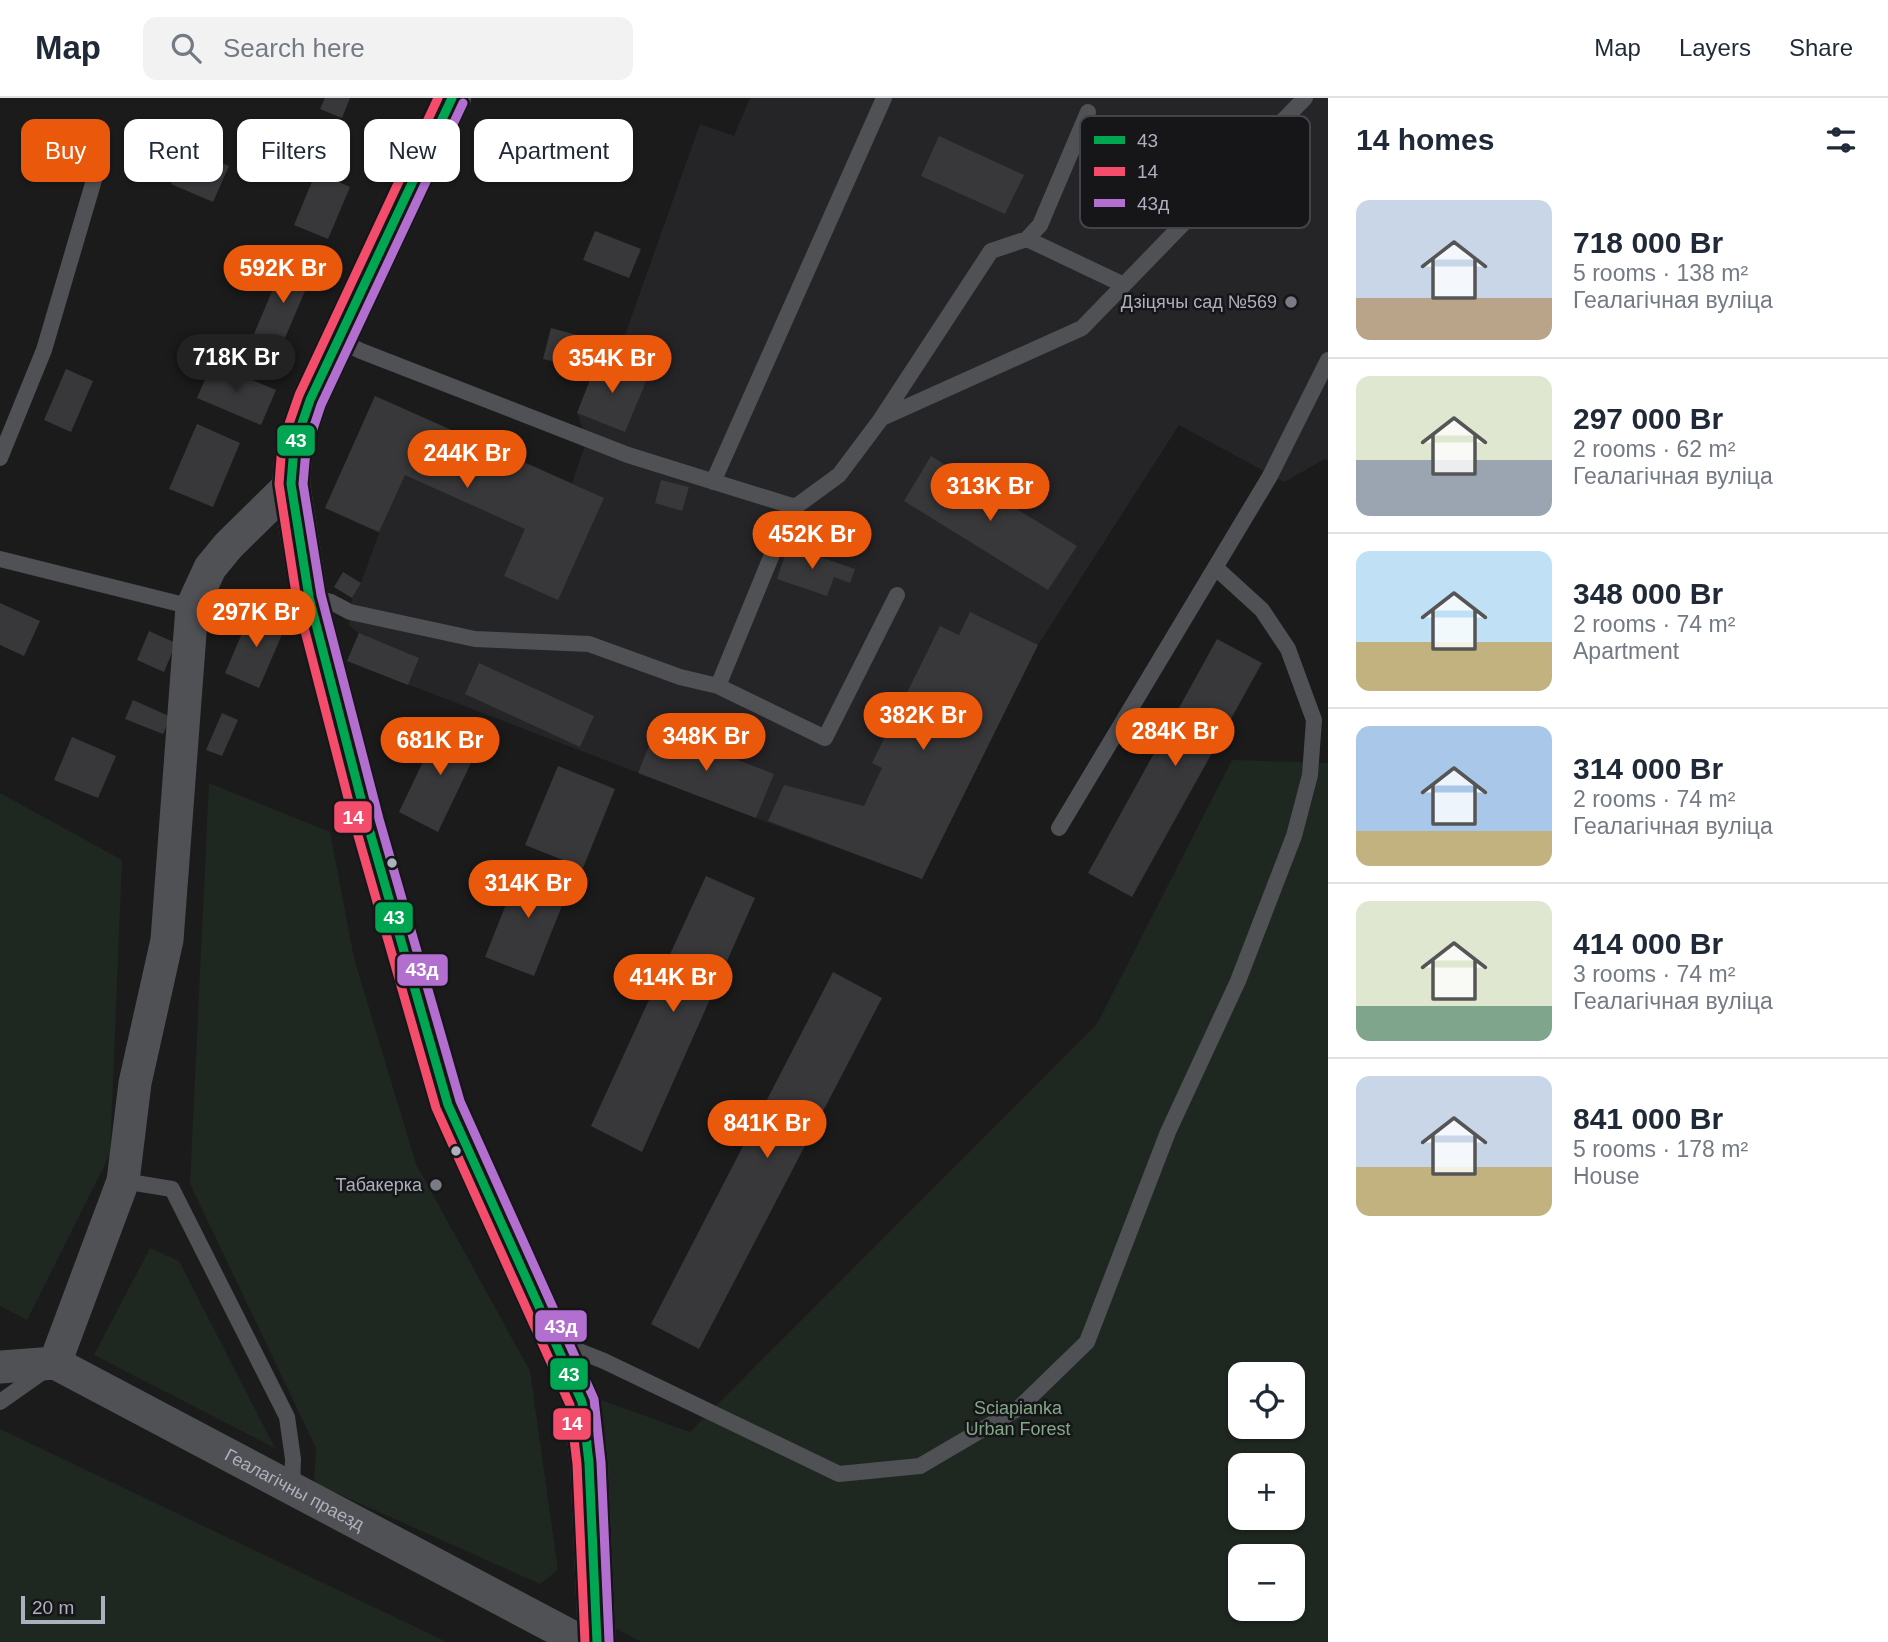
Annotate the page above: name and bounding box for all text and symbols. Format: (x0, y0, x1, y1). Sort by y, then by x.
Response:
search box (143, 17, 633, 80)
text: Map (35, 29, 101, 66)
icon: search (167, 29, 205, 67)
text: Search here (223, 33, 365, 63)
text: Map (1594, 34, 1641, 61)
text: Layers (1679, 34, 1751, 61)
text: Share (1789, 34, 1853, 61)
legend (1080, 116, 1310, 228)
chip: Buy (21, 119, 110, 182)
chip: Rent (124, 119, 223, 182)
chip: Filters (237, 119, 350, 182)
chip: New (364, 119, 460, 182)
chip: Apartment (474, 119, 633, 182)
icon: filters (1822, 121, 1860, 159)
text: 14 homes (1356, 123, 1494, 156)
text: 43 (1137, 130, 1158, 151)
text: 14 (1137, 161, 1159, 182)
text: 43д (1137, 193, 1169, 214)
text: 718 000 Br (1573, 226, 1723, 259)
icon: home (1412, 228, 1496, 312)
pin: 592K Br (218, 246, 348, 305)
text: 592K Br (240, 255, 326, 281)
text: 5 rooms · 138 m² (1573, 260, 1748, 286)
text: Геалагічная вуліца (1573, 287, 1773, 313)
place label: Дзіцячы сад №569 (1121, 292, 1277, 312)
marker: Дзіцячы сад №569 (1283, 294, 1299, 310)
pin: 718K Br (171, 334, 301, 394)
pin: 354K Br (547, 336, 677, 395)
text: 718K Br (193, 344, 279, 370)
text: 354K Br (569, 345, 655, 371)
text: 297 000 Br (1573, 402, 1723, 435)
icon: home (1412, 404, 1496, 488)
line badge: 43 (276, 424, 316, 457)
text: 43 (285, 430, 307, 451)
pin: 244K Br (402, 430, 532, 490)
text: 2 rooms · 62 m² (1573, 436, 1735, 462)
text: 244K Br (424, 440, 510, 466)
text: Геалагічная вуліца (1573, 463, 1773, 489)
pin: 313K Br (925, 464, 1055, 523)
text: 313K Br (947, 473, 1033, 499)
pin: 452K Br (747, 512, 877, 571)
text: 452K Br (769, 521, 855, 547)
text: 348 000 Br (1573, 577, 1723, 610)
icon: home (1412, 579, 1496, 663)
pin: 297K Br (191, 589, 321, 649)
text: 297K Br (213, 599, 299, 625)
text: 2 rooms · 74 m² (1573, 611, 1735, 637)
text: Apartment (1573, 638, 1679, 664)
pin: 382K Br (858, 692, 988, 752)
text: 382K Br (880, 702, 966, 728)
pin: 284K Br (1110, 708, 1240, 768)
pin: 348K Br (641, 714, 771, 773)
pin: 681K Br (375, 718, 505, 777)
text: 284K Br (1132, 718, 1218, 744)
text: 348K Br (663, 723, 749, 749)
text: 681K Br (397, 727, 483, 753)
text: 314 000 Br (1573, 752, 1723, 785)
icon: home (1412, 754, 1496, 838)
text: 2 rooms · 74 m² (1573, 786, 1735, 812)
line badge: 14 (333, 800, 373, 834)
text: 14 (342, 807, 364, 828)
text: Геалагічная вуліца (1573, 813, 1773, 839)
unlabelled marker (385, 856, 399, 870)
pin: 314K Br (463, 860, 593, 920)
text: 314K Br (485, 870, 571, 896)
line badge: 43 (374, 901, 414, 934)
text: 43 (383, 907, 405, 928)
text: 414 000 Br (1573, 927, 1723, 960)
icon: home (1412, 929, 1496, 1013)
line badge: 43д (396, 953, 449, 987)
pin: 414K Br (608, 954, 738, 1014)
text: 43д (405, 959, 439, 980)
text: 3 rooms · 74 m² (1573, 961, 1735, 987)
text: 414K Br (630, 964, 716, 990)
text: Геалагічная вуліца (1573, 988, 1773, 1014)
pin: 841K Br (702, 1100, 832, 1160)
text: 841 000 Br (1573, 1102, 1723, 1135)
icon: home (1412, 1104, 1496, 1188)
text: 841K Br (724, 1110, 810, 1136)
text: 5 rooms · 178 m² (1573, 1136, 1748, 1162)
unlabelled marker (449, 1144, 463, 1158)
text: House (1573, 1163, 1639, 1189)
place label: Табакерка (336, 1175, 423, 1195)
marker: Табакерка (428, 1177, 444, 1193)
line badge: 43д (534, 1309, 588, 1343)
text: 43д (544, 1316, 578, 1337)
line badge: 43 (549, 1357, 589, 1391)
map controls (1228, 1362, 1305, 1621)
button: locate (1228, 1362, 1305, 1439)
text: 43 (558, 1364, 580, 1385)
park label: Sciapianka Urban Forest (965, 1398, 1071, 1439)
line badge: 14 (552, 1407, 592, 1441)
text: 14 (561, 1413, 583, 1434)
street label: Геалагічны праезд (221, 1445, 368, 1535)
button: + (1228, 1453, 1305, 1530)
button: − (1228, 1544, 1305, 1621)
scale bar (21, 1593, 105, 1625)
text: 20 m (32, 1597, 74, 1618)

